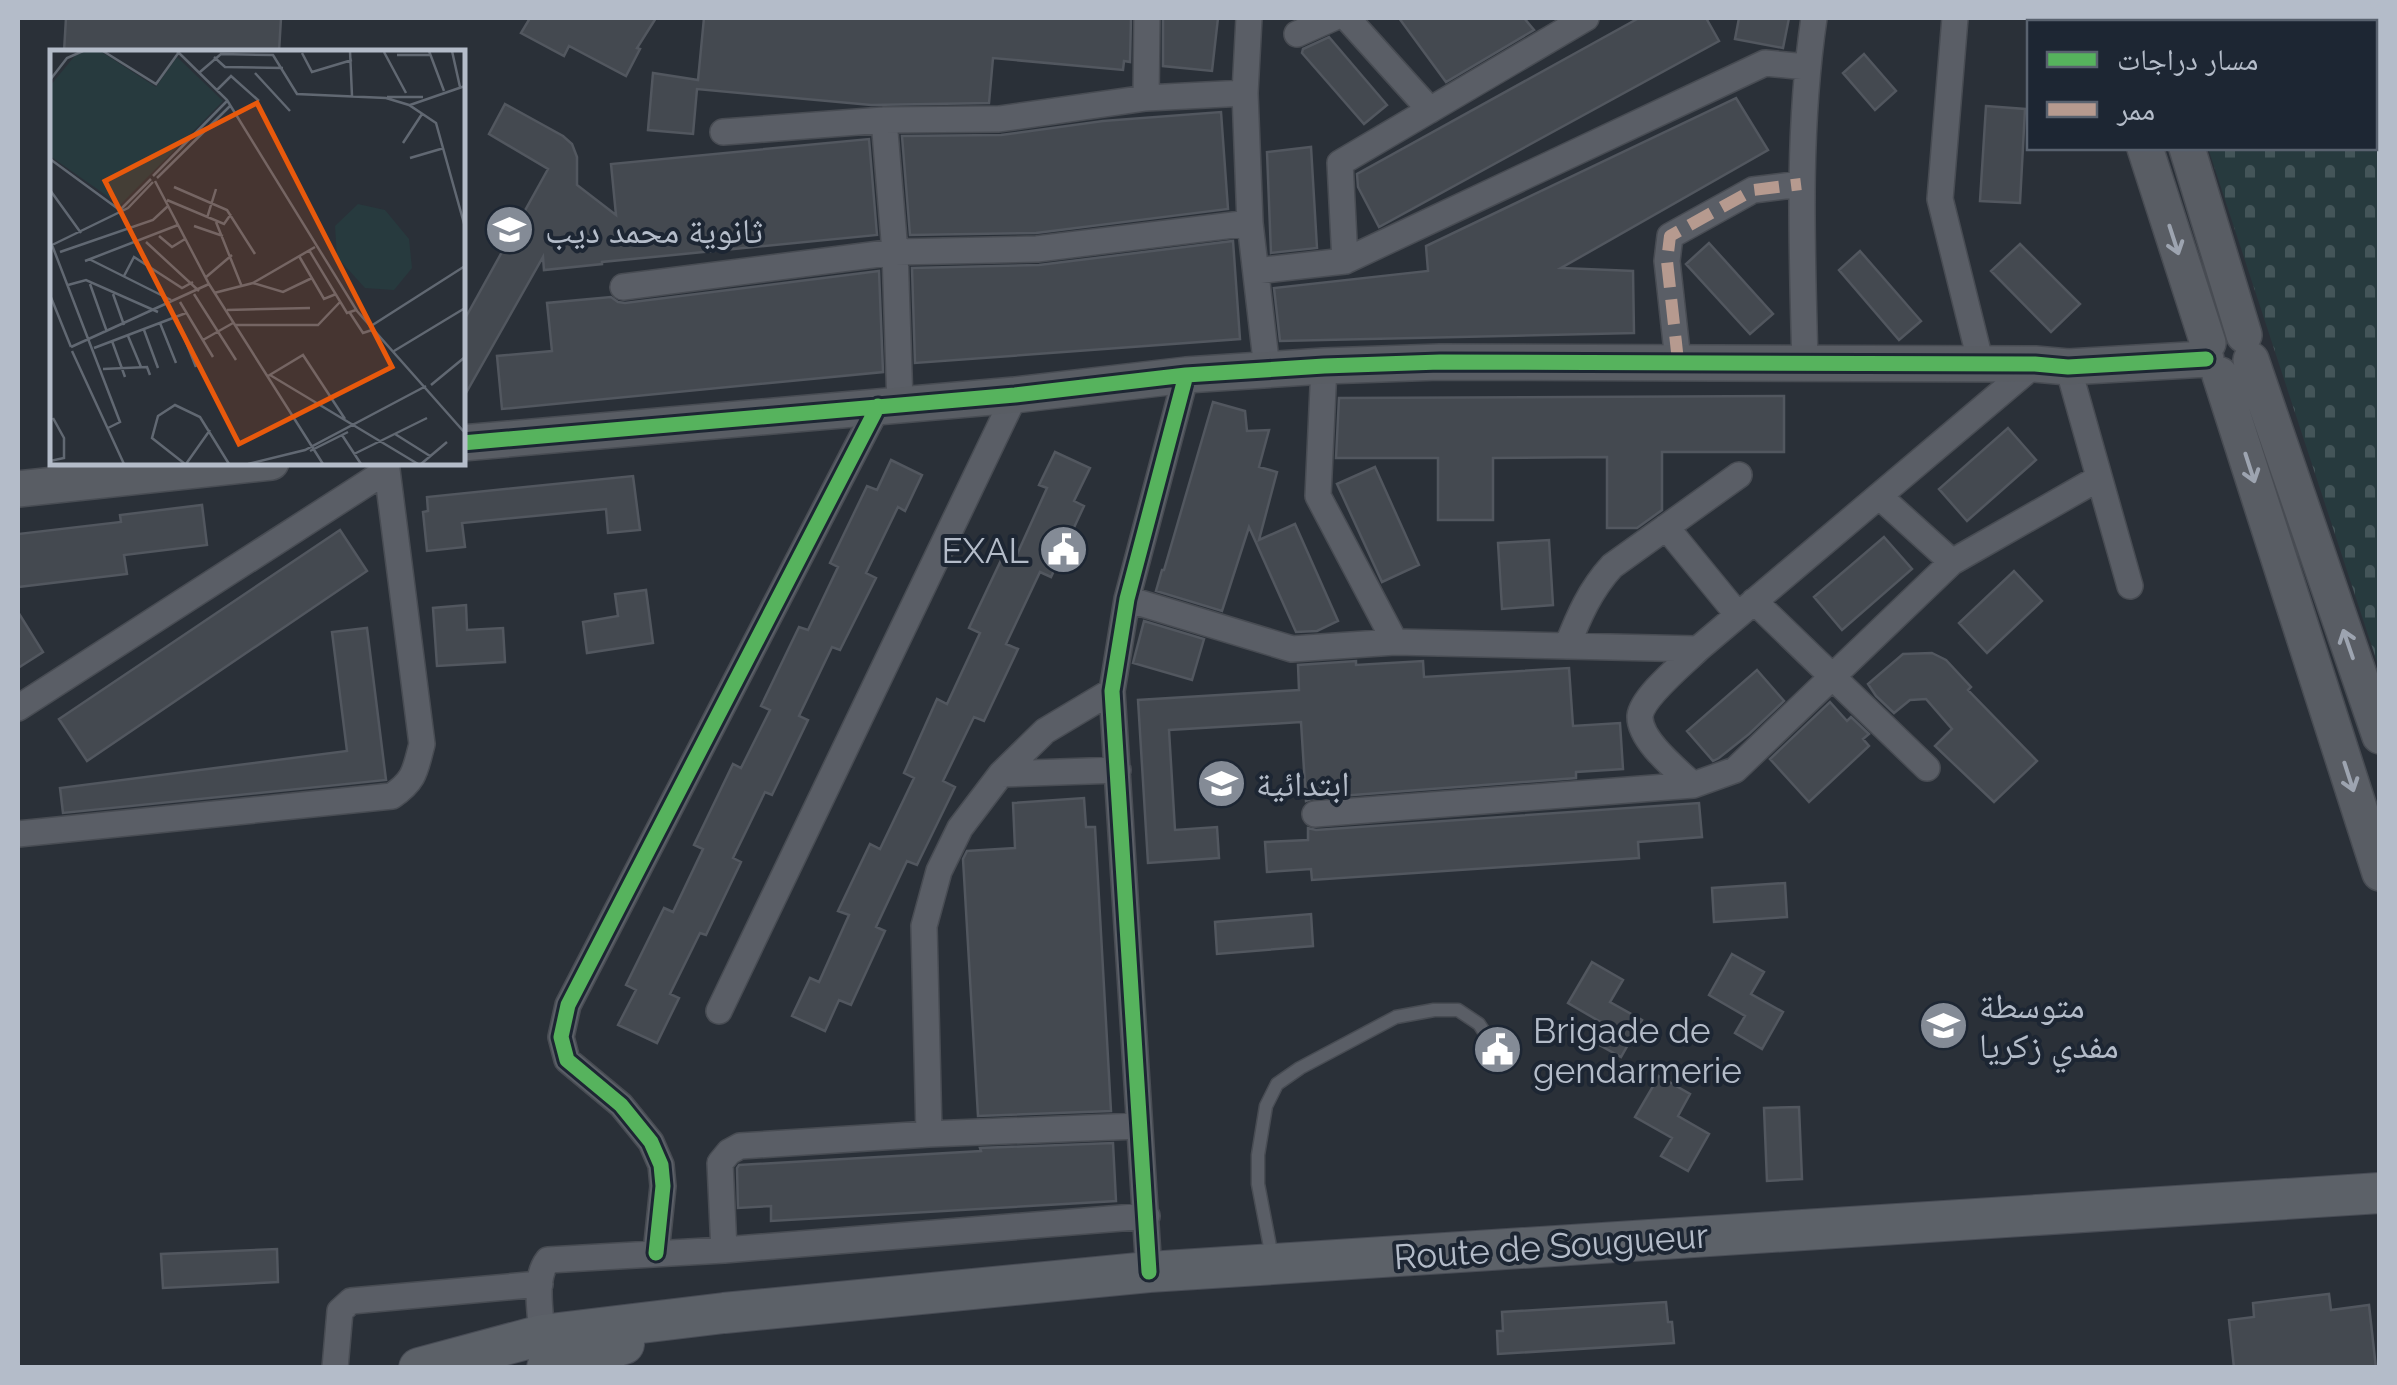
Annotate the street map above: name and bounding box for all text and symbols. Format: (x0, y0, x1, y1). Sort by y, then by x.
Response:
legend (2027, 20, 2377, 150)
text: مسار دراجات (2117, 42, 2258, 77)
inset map (50, 50, 465, 465)
text: ممر (2116, 92, 2155, 127)
school or university icon: ثانوية محمد ديب (484, 204, 536, 256)
place label: ثانوية محمد ديب (545, 210, 763, 251)
one-way arrow (2167, 224, 2185, 256)
one-way arrow (2242, 451, 2260, 483)
public building icon: EXAL (1038, 524, 1090, 576)
place label: EXAL (941, 530, 1029, 571)
one-way arrow (2338, 629, 2356, 660)
school or university icon: ابتدائية (1195, 757, 1247, 809)
one-way arrow (2341, 761, 2359, 793)
place label: ابتدائية (1256, 763, 1350, 804)
place label: متوسطة مفدي زكريا (1979, 985, 2119, 1073)
school or university icon: متوسطة مفدي زكريا (1918, 999, 1970, 1051)
place label: Brigade de gendarmerie (1533, 1010, 1742, 1091)
public building icon: Brigade de gendarmerie (1472, 1024, 1524, 1076)
street label: Route de Sougueur (1392, 1215, 1710, 1277)

